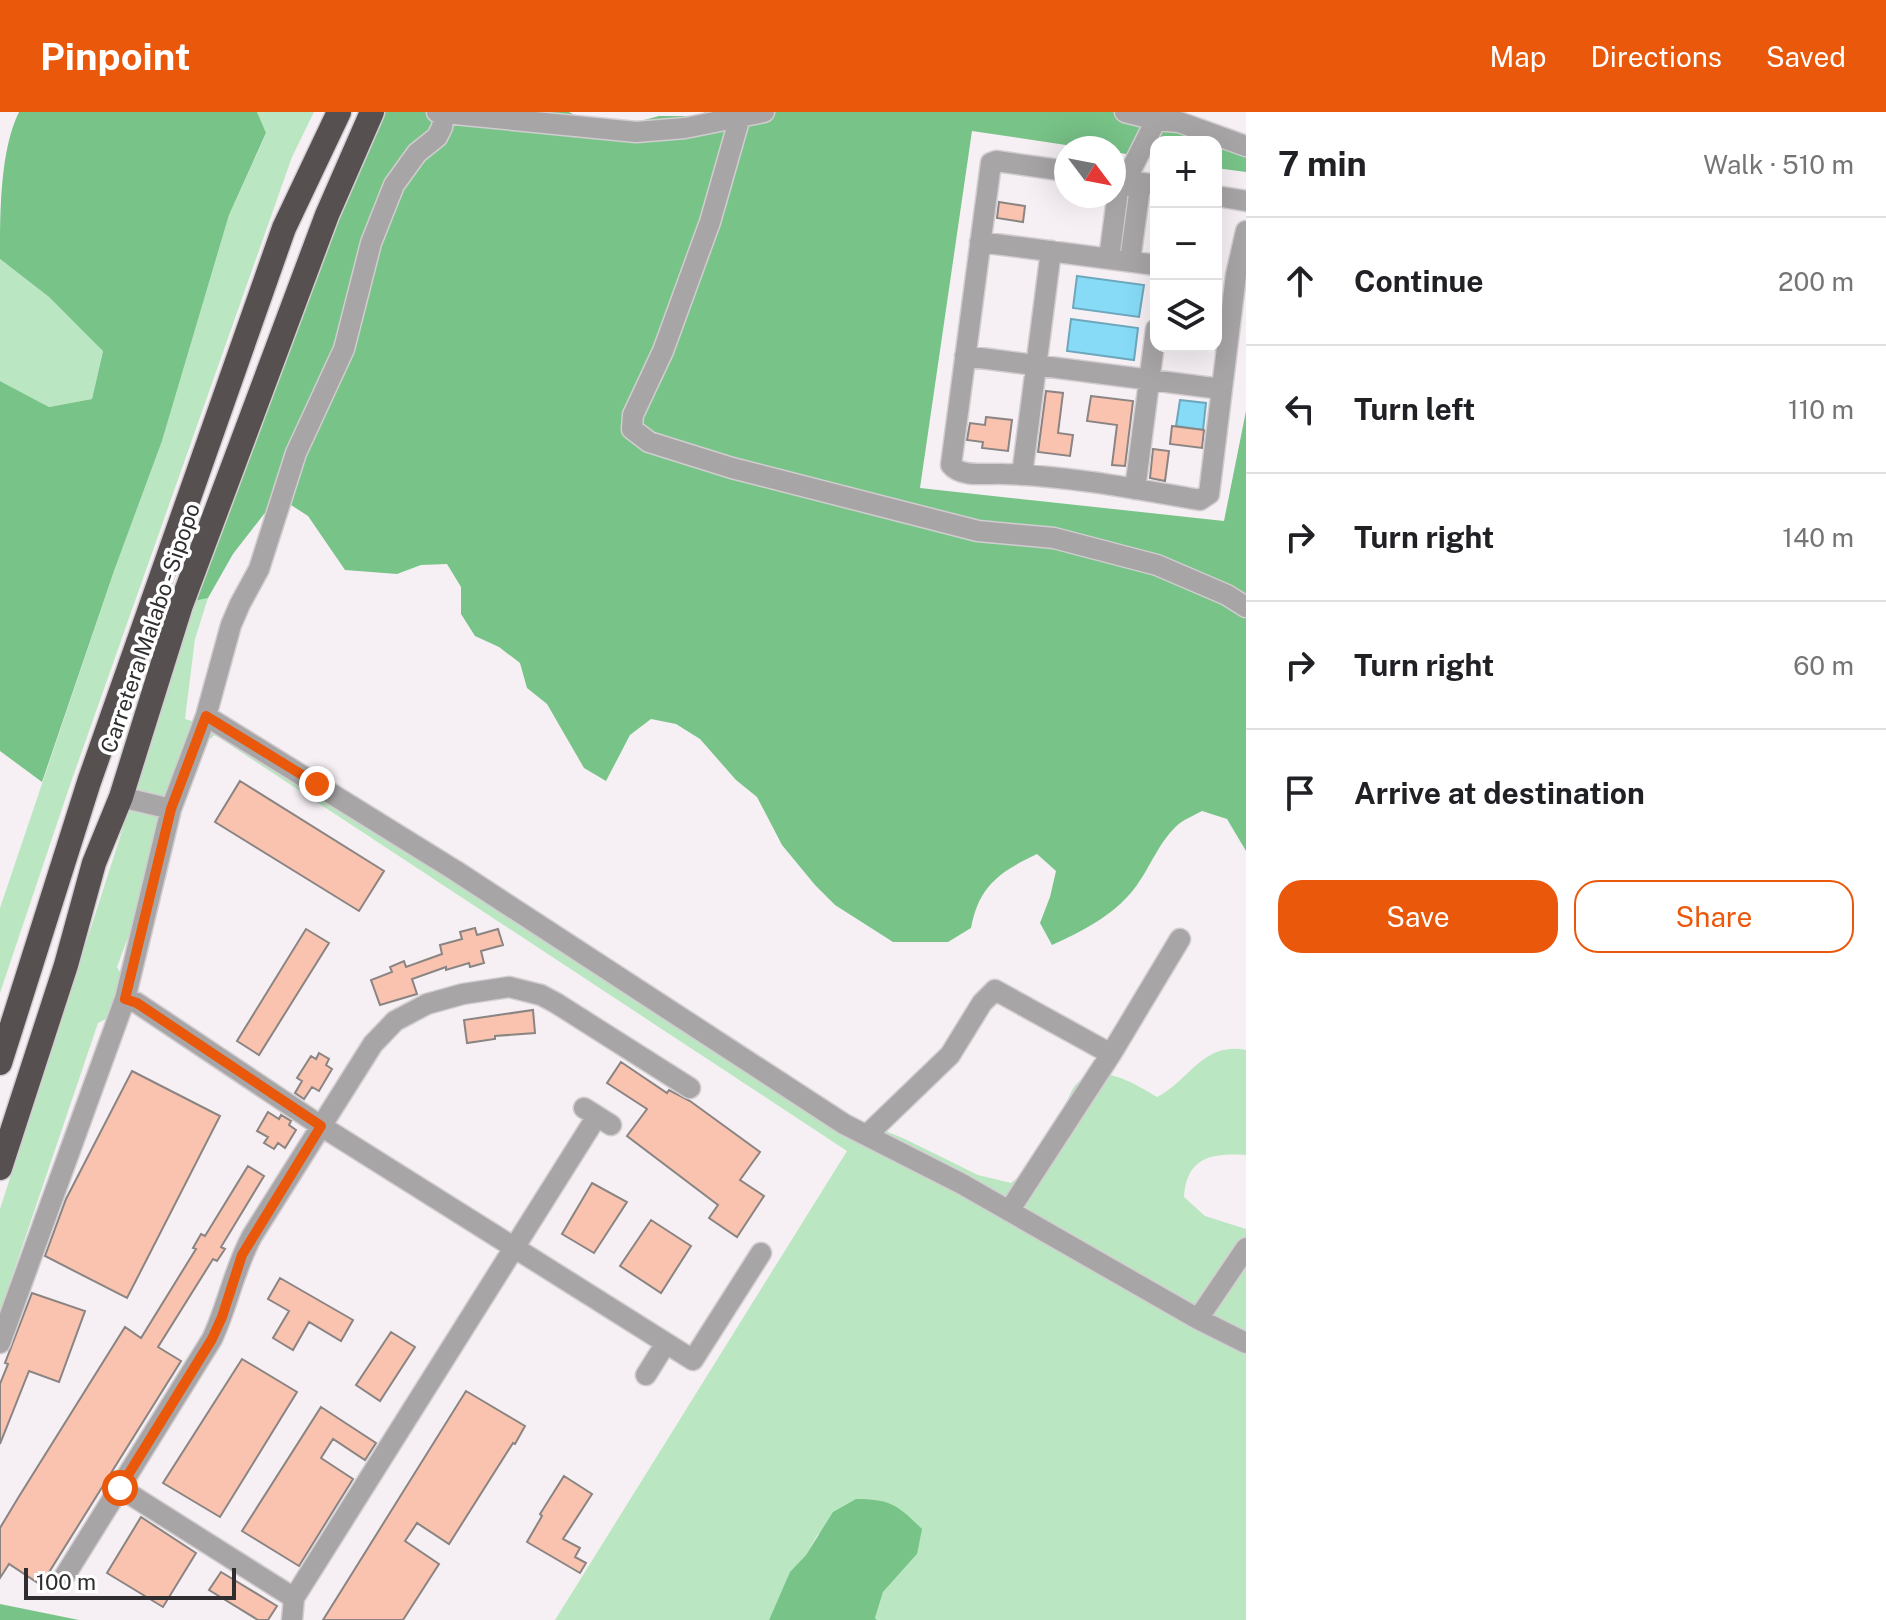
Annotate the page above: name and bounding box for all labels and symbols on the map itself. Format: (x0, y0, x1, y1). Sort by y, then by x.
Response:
north arrow (1054, 136, 1126, 208)
street label: Carretera Malabo - Sipopo (95, 500, 205, 756)
route end (299, 766, 335, 802)
route start (102, 1470, 138, 1506)
scale bar (24, 1564, 236, 1600)

